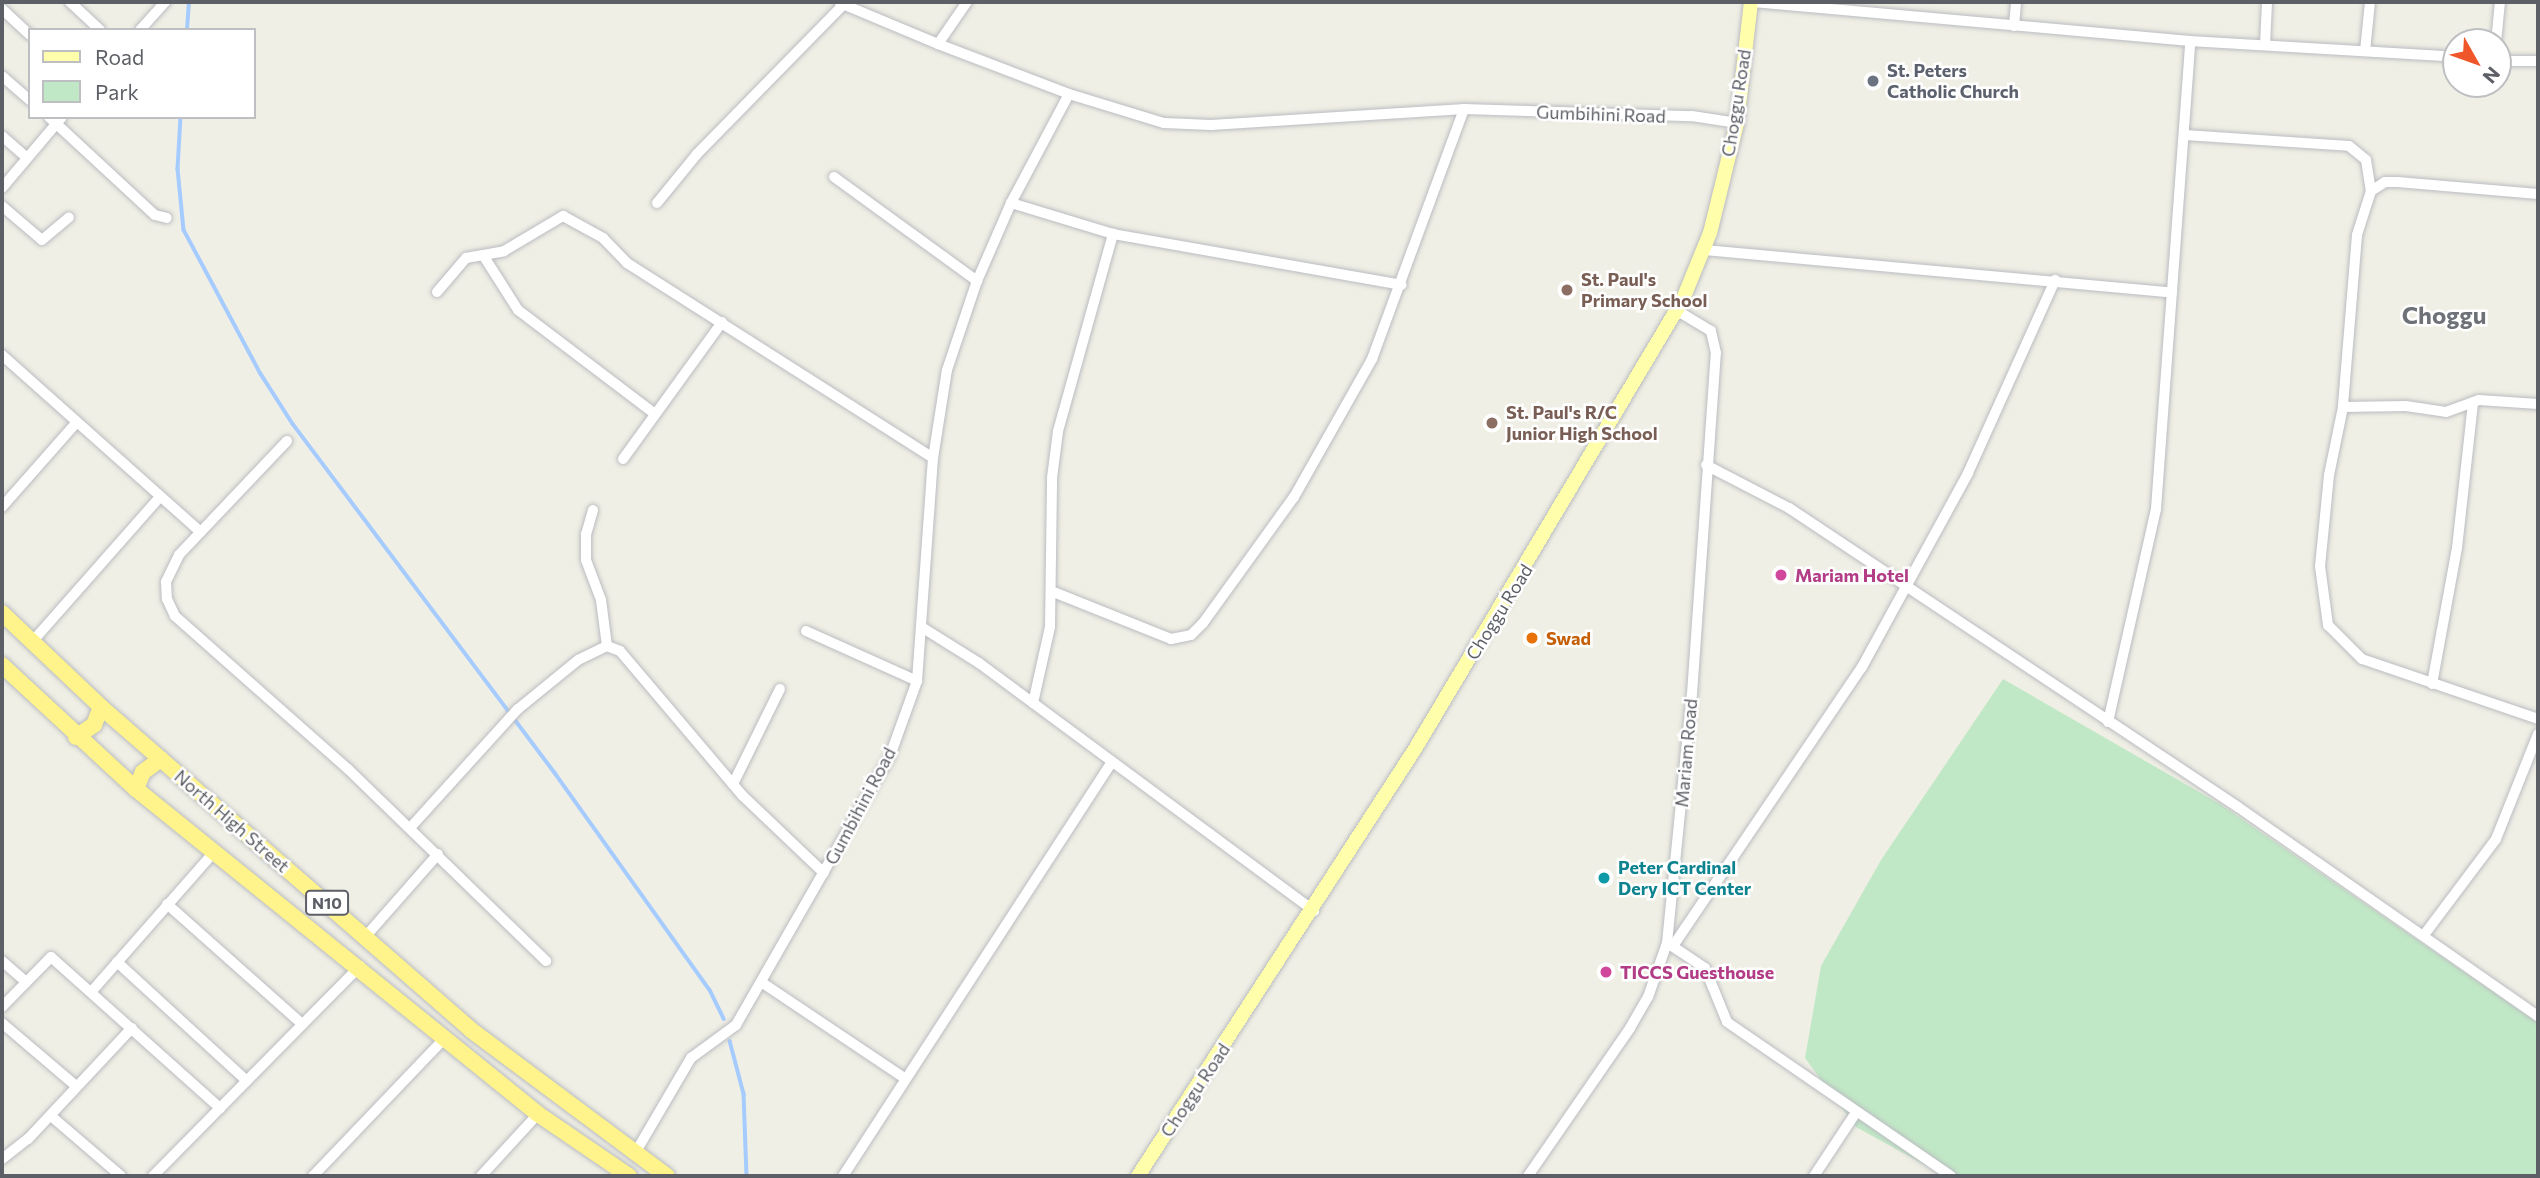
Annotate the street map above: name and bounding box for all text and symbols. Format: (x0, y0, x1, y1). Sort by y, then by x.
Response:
legend (28, 28, 256, 119)
north arrow (2442, 28, 2512, 98)
text: Road (95, 44, 144, 69)
street label: Choggu Road (1717, 48, 1755, 158)
place label: St. Peters Catholic Church (1887, 60, 2019, 102)
text: N (2479, 63, 2505, 88)
marker: St. Peters Catholic Church (1865, 73, 1881, 89)
text: Park (95, 79, 139, 104)
street label: Gumbihini Road (1536, 101, 1666, 127)
place label: St. Paul's Primary School (1581, 269, 1707, 312)
marker: St. Paul's Primary School (1559, 282, 1575, 298)
district label: Choggu (2402, 301, 2486, 329)
place label: St. Paul's R/C Junior High School (1506, 402, 1658, 444)
marker: St. Paul's R/C Junior High School (1484, 415, 1500, 431)
street label: Choggu Road (1461, 560, 1537, 664)
place label: Mariam Hotel (1795, 564, 1909, 586)
marker: Mariam Hotel (1773, 567, 1789, 583)
place label: Swad (1546, 627, 1591, 649)
marker: Swad (1524, 630, 1540, 646)
street label: Mariam Road (1670, 698, 1702, 808)
street label: Gumbihini Road (820, 744, 900, 868)
street label: North High Street (170, 765, 294, 877)
place label: Peter Cardinal Dery ICT Center (1618, 857, 1751, 900)
marker: Peter Cardinal Dery ICT Center (1596, 870, 1612, 886)
road number: N10 (304, 890, 350, 916)
place label: TICCS Guesthouse (1620, 961, 1774, 983)
marker: TICCS Guesthouse (1598, 964, 1614, 980)
street label: Choggu Road (1156, 1039, 1234, 1141)

